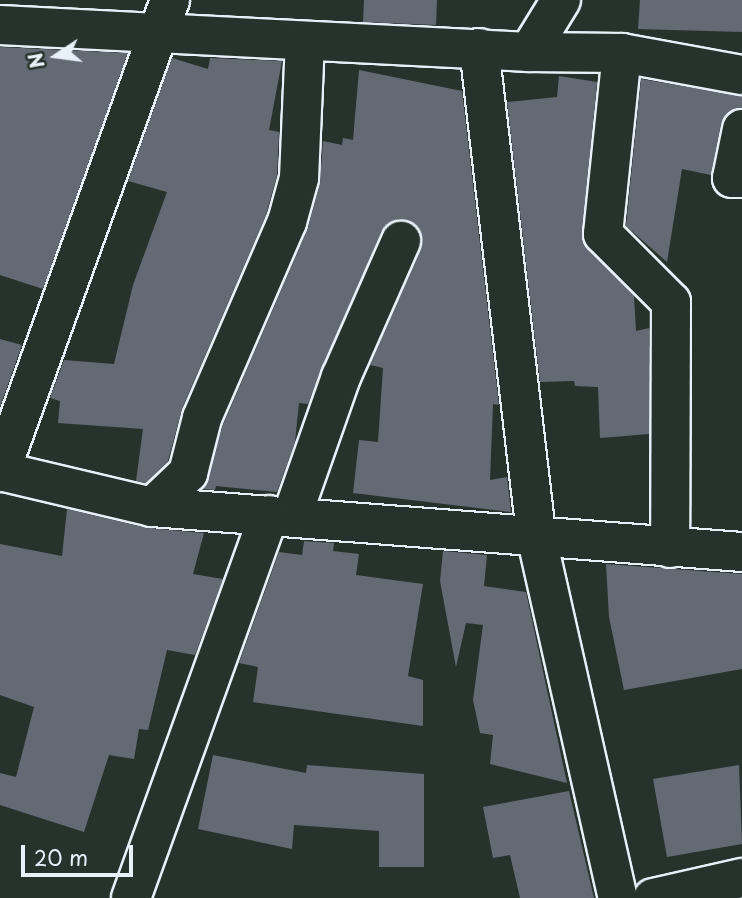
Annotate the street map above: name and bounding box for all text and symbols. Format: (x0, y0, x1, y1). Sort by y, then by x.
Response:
north arrow (21, 21, 91, 91)
text: N (20, 50, 51, 71)
scale bar (24, 832, 136, 876)
text: 20 m (34, 841, 88, 873)

